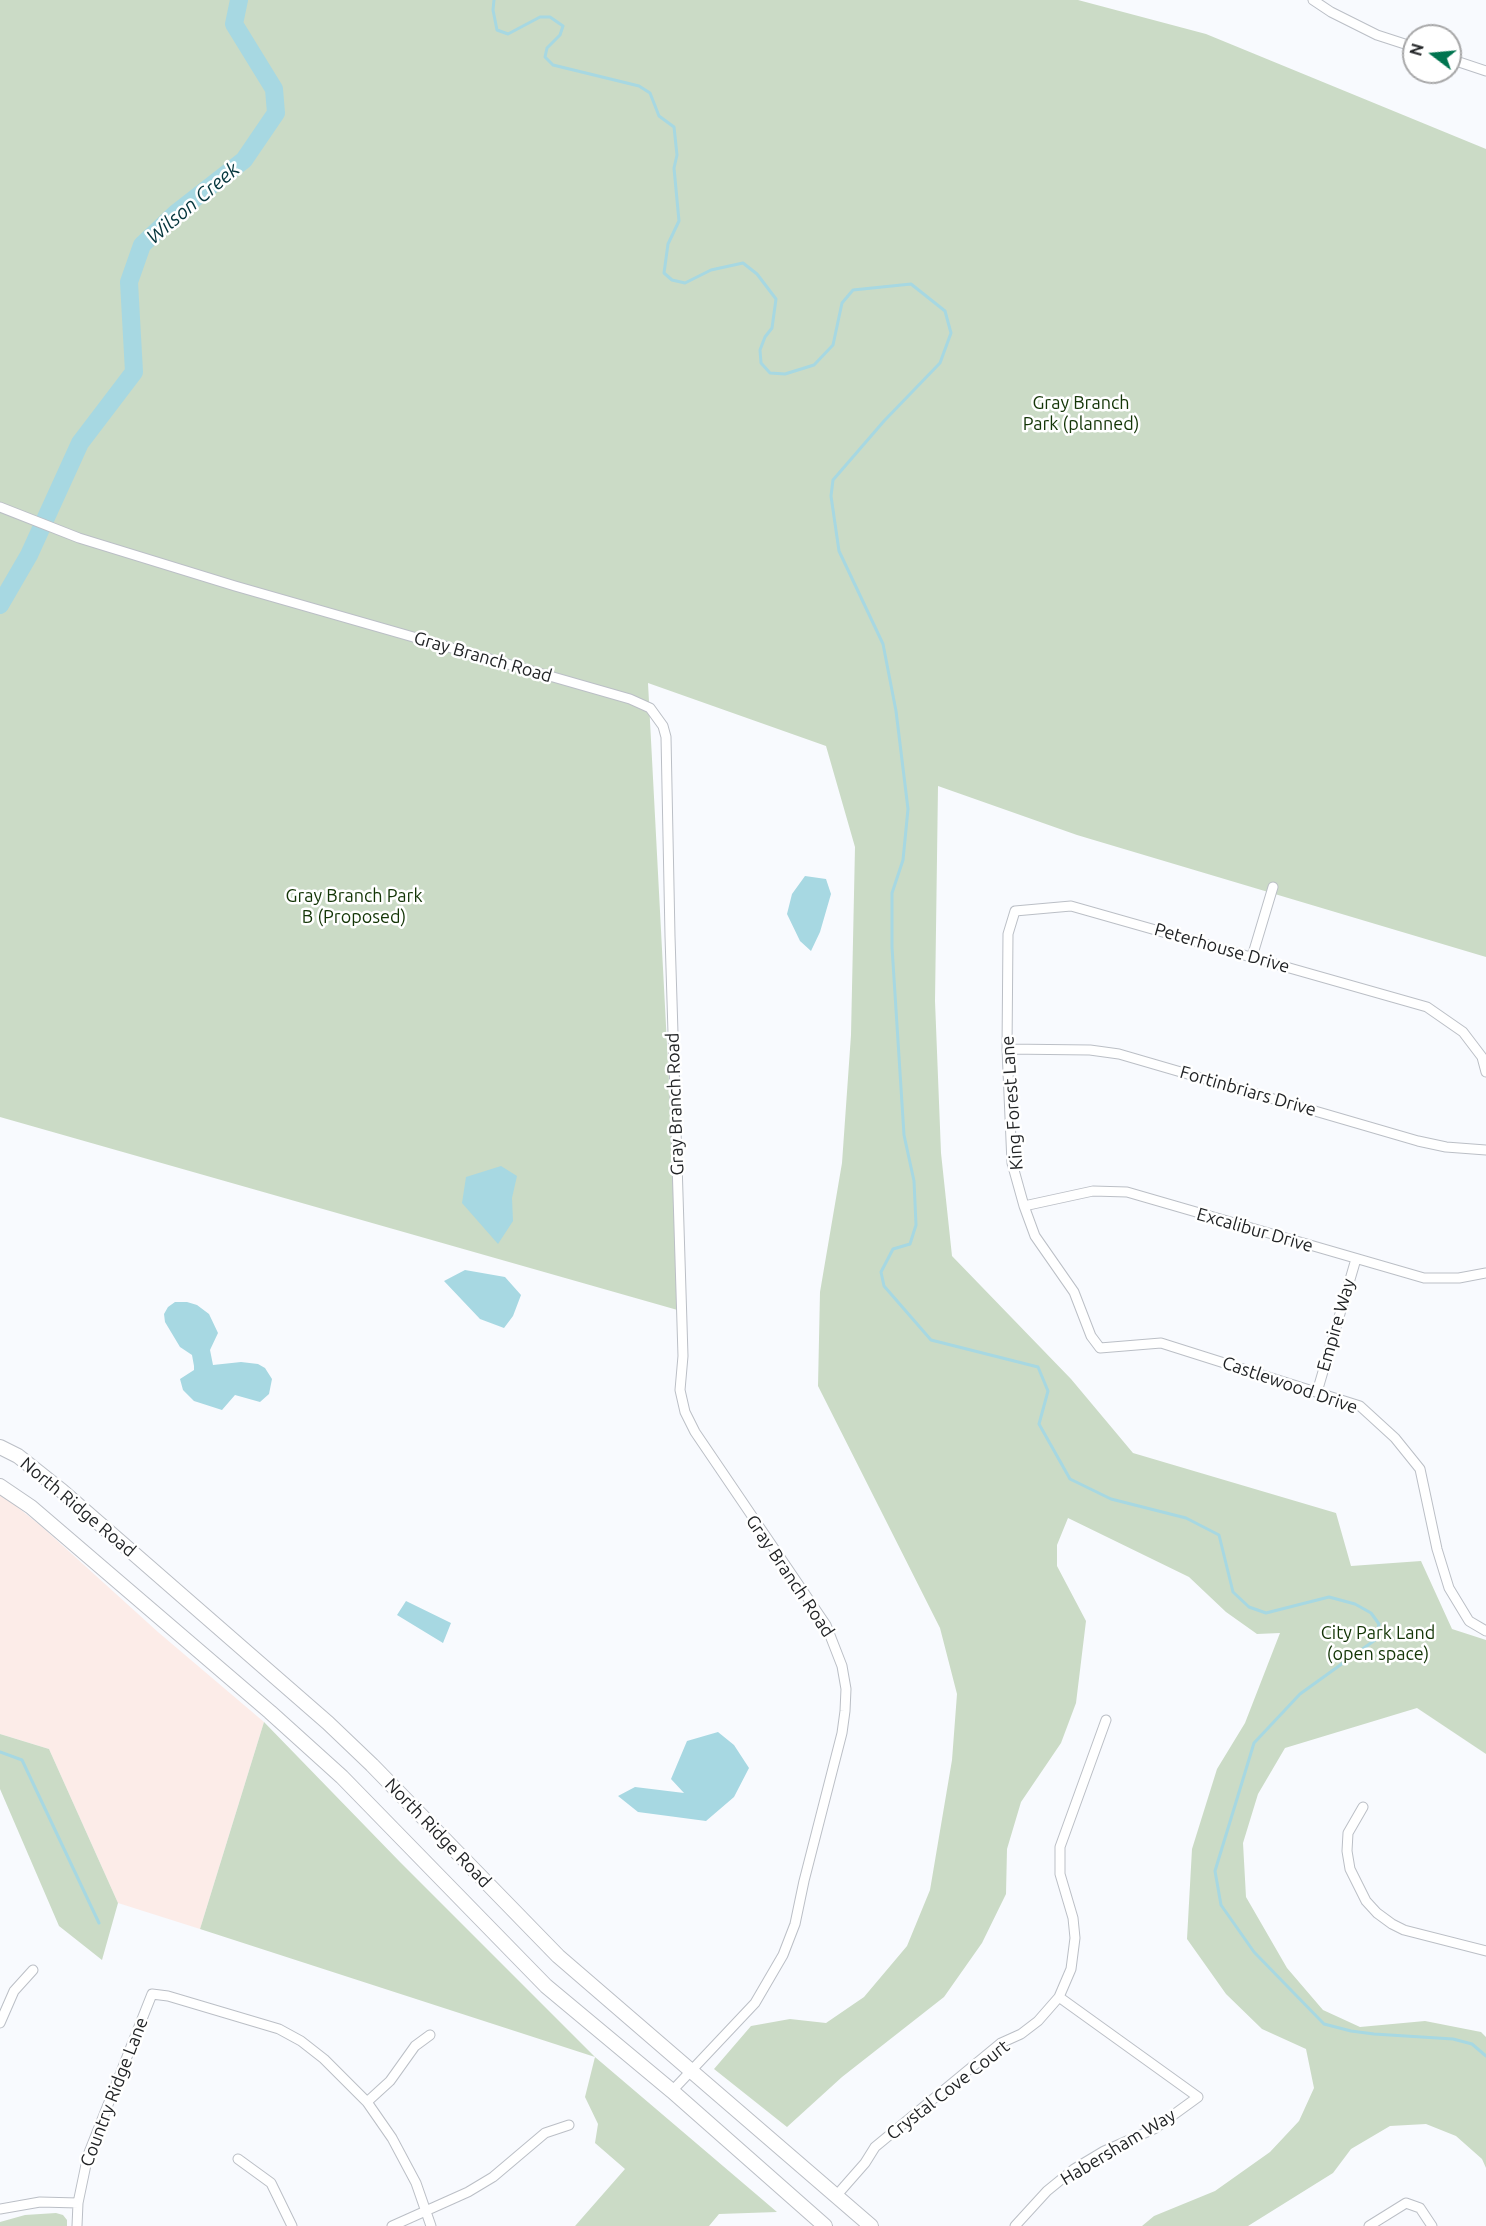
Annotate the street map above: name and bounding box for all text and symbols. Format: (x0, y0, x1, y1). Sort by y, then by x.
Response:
north arrow (1402, 24, 1462, 84)
text: N (1406, 41, 1427, 58)
water label: Wilson Creek (142, 157, 244, 249)
park label: Gray Branch Park (planned) (1023, 392, 1139, 434)
street label: Gray Branch Road (411, 627, 555, 687)
park label: Gray Branch Park B (Proposed) (285, 885, 423, 928)
street label: Peterhouse Drive (1152, 918, 1292, 978)
street label: Gray Branch Road (662, 1032, 688, 1176)
street label: King Forest Lane (997, 1035, 1027, 1171)
street label: Fortinbriars Drive (1177, 1061, 1319, 1121)
street label: Excalibur Drive (1194, 1203, 1316, 1257)
street label: Empire Way (1312, 1276, 1360, 1374)
street label: Castlewood Drive (1219, 1352, 1361, 1418)
street label: North Ridge Road (16, 1453, 140, 1561)
street label: Gray Branch Road (741, 1511, 839, 1641)
park label: City Park Land (open space) (1321, 1622, 1435, 1664)
street label: North Ridge Road (380, 1774, 496, 1892)
street label: Country Ridge Lane (76, 2014, 152, 2170)
street label: Crystal Cove Court (882, 2035, 1014, 2145)
street label: Habersham Way (1057, 2104, 1179, 2190)

